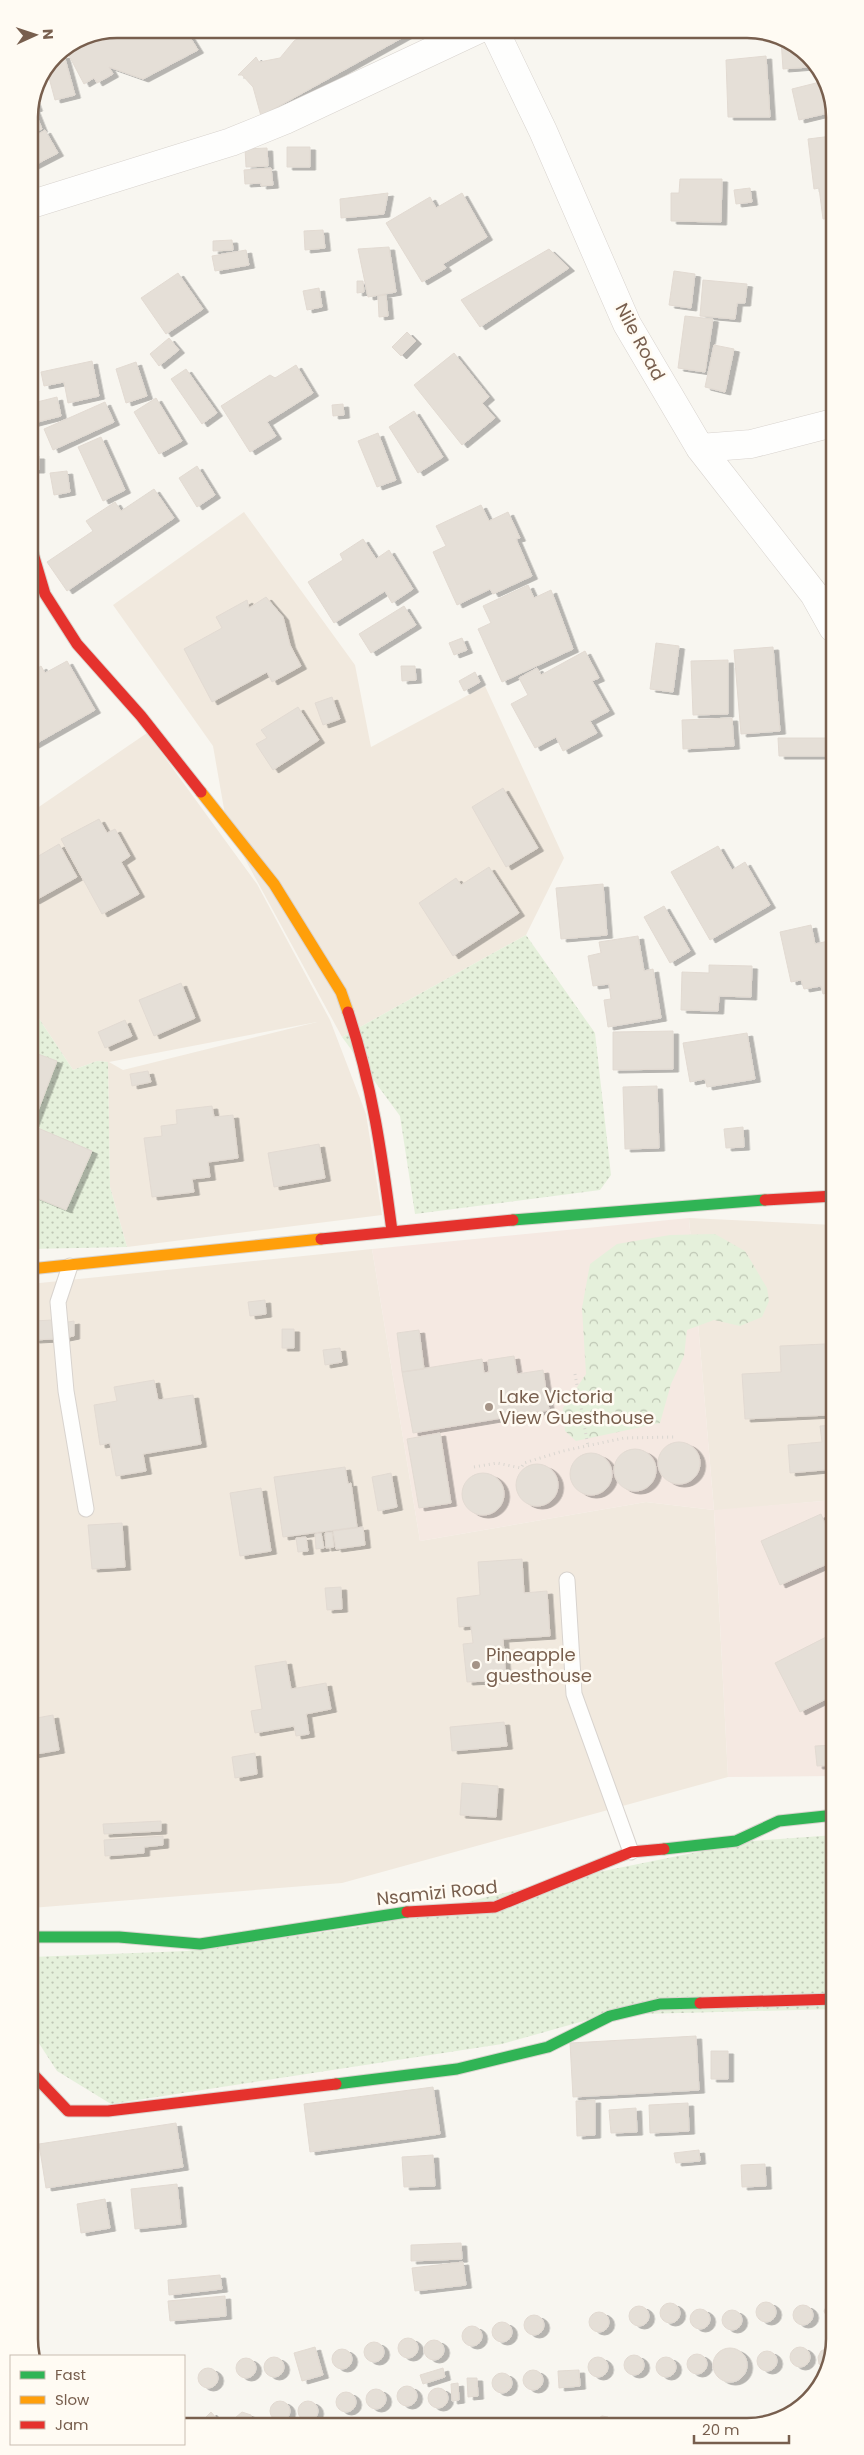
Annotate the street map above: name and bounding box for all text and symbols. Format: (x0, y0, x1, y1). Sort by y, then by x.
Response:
north arrow (10, 10, 60, 60)
text: N (38, 29, 58, 40)
street label: Nile Road (610, 299, 671, 385)
place label: Lake Victoria View Guesthouse (499, 1384, 654, 1430)
marker: Lake Victoria View Guesthouse (483, 1401, 495, 1413)
place label: Pineapple guesthouse (486, 1642, 592, 1688)
marker: Pineapple guesthouse (470, 1659, 482, 1671)
street label: Nsamizi Road (375, 1874, 499, 1911)
legend (10, 2355, 185, 2445)
text: Fast (55, 2364, 86, 2385)
text: Slow (55, 2389, 90, 2410)
scale bar (694, 2412, 789, 2444)
text: Jam (55, 2414, 89, 2435)
text: 20 m (702, 2419, 740, 2440)

